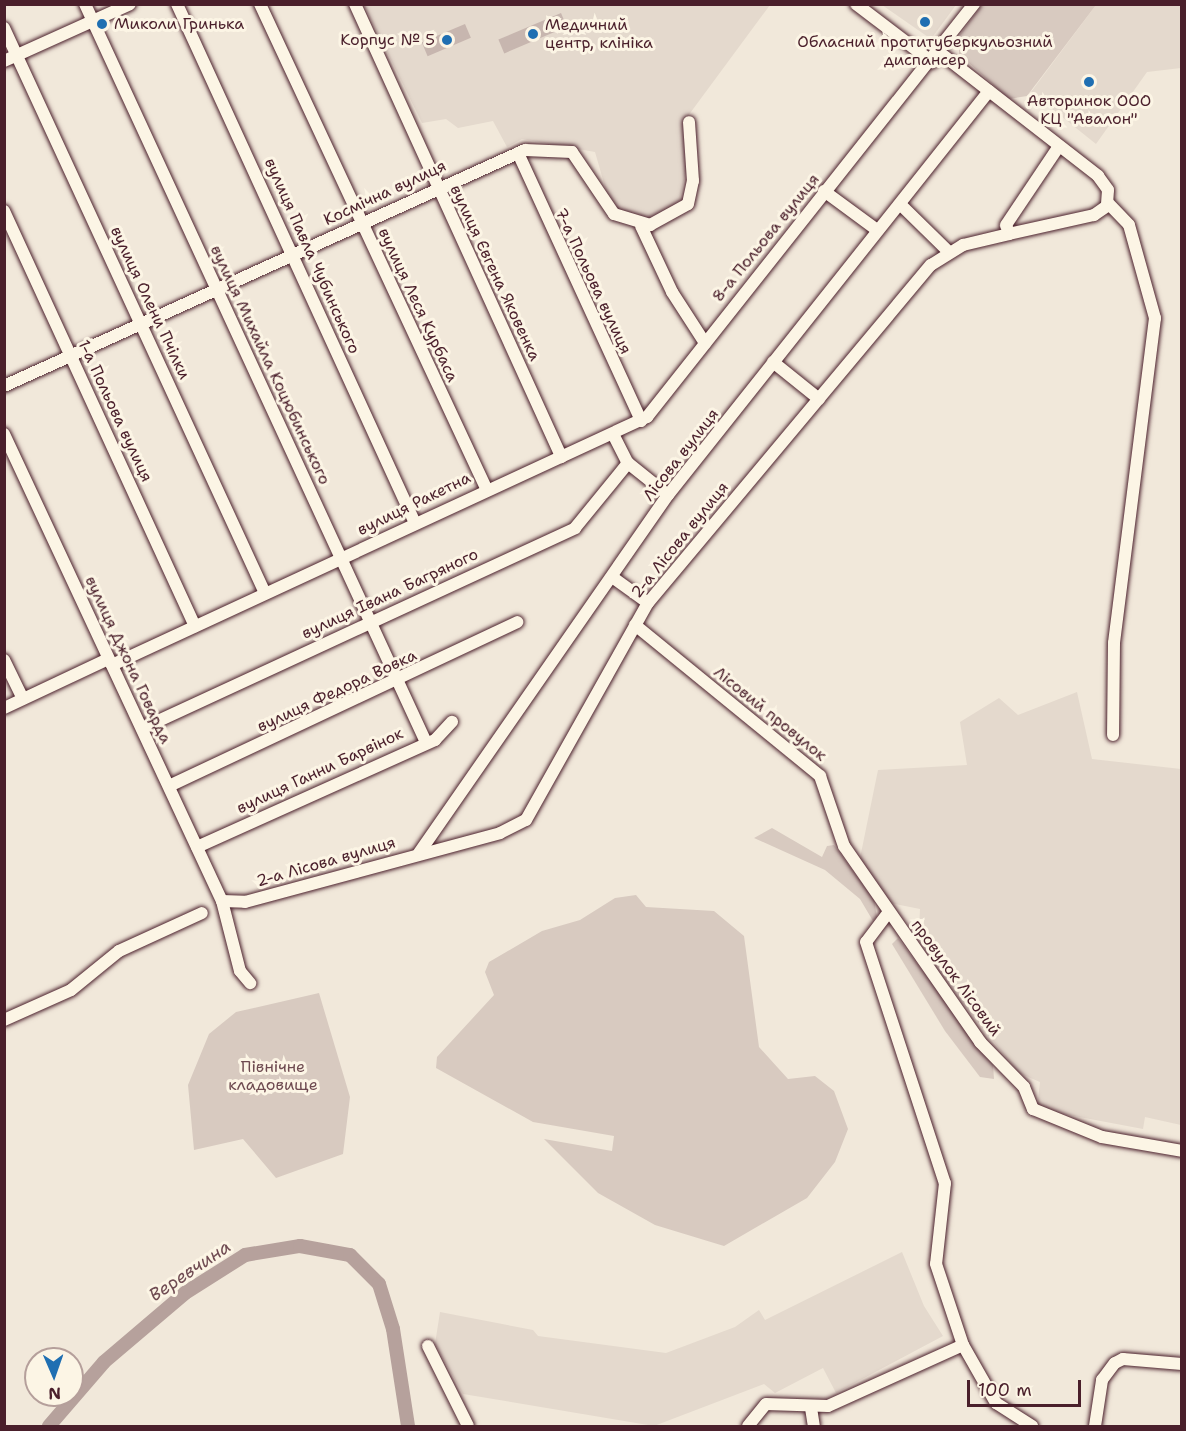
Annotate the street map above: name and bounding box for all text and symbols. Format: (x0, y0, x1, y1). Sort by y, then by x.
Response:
marker: Обласний протитуберкульозний диспансер (916, 13, 934, 31)
place label: Миколи Гринька (114, 14, 244, 34)
place label: Медичний центр, клініка (545, 15, 653, 53)
marker: Миколи Гринька (95, 17, 109, 31)
marker: Медичний центр, клініка (526, 27, 540, 41)
place label: Корпус № 5 (340, 30, 435, 50)
place label: Обласний протитуберкульозний диспансер (797, 32, 1053, 70)
marker: Корпус № 5 (440, 33, 454, 47)
marker: Авторинок ООО КЦ "Авалон" (1082, 75, 1096, 89)
place label: Авторинок ООО КЦ "Авалон" (1027, 91, 1151, 129)
street label: вулиця Павла Чубинського (260, 155, 364, 357)
street label: Космічна вулиця (321, 156, 449, 230)
street label: 8-а Польова вулиця (708, 170, 824, 306)
street label: вулиця Євгена Яковенка (446, 182, 544, 364)
street label: 7-а Польова вулиця (551, 205, 635, 357)
street label: вулиця Олени Пчілки (106, 224, 194, 382)
street label: вулиця Леся Курбаса (374, 225, 462, 385)
street label: вулиця Михайла Коцюбинського (206, 242, 334, 488)
street label: 1-а Польова вулиця (74, 337, 156, 485)
street label: Лісова вулиця (639, 405, 723, 505)
street label: вулиця Ракетна (354, 468, 474, 540)
street label: 2-а Лісова вулиця (627, 478, 733, 602)
street label: вулиця Івана Багряного (299, 545, 481, 643)
street label: вулиця Джона Говарда (81, 573, 175, 747)
street label: вулиця Федора Вовка (254, 646, 420, 736)
street label: Лісовий провулок (710, 663, 830, 765)
street label: вулиця Ганни Барвінок (234, 724, 406, 818)
street label: 2-а Лісова вулиця (254, 833, 398, 891)
street label: провулок Лісовий (907, 916, 1005, 1040)
park label: Північне кладовище (228, 1057, 318, 1095)
water label: Веревчина (145, 1236, 235, 1306)
north arrow (24, 1347, 84, 1407)
scale bar (970, 1368, 1084, 1406)
text: 100 m (978, 1378, 1032, 1402)
text: N (48, 1383, 61, 1404)

